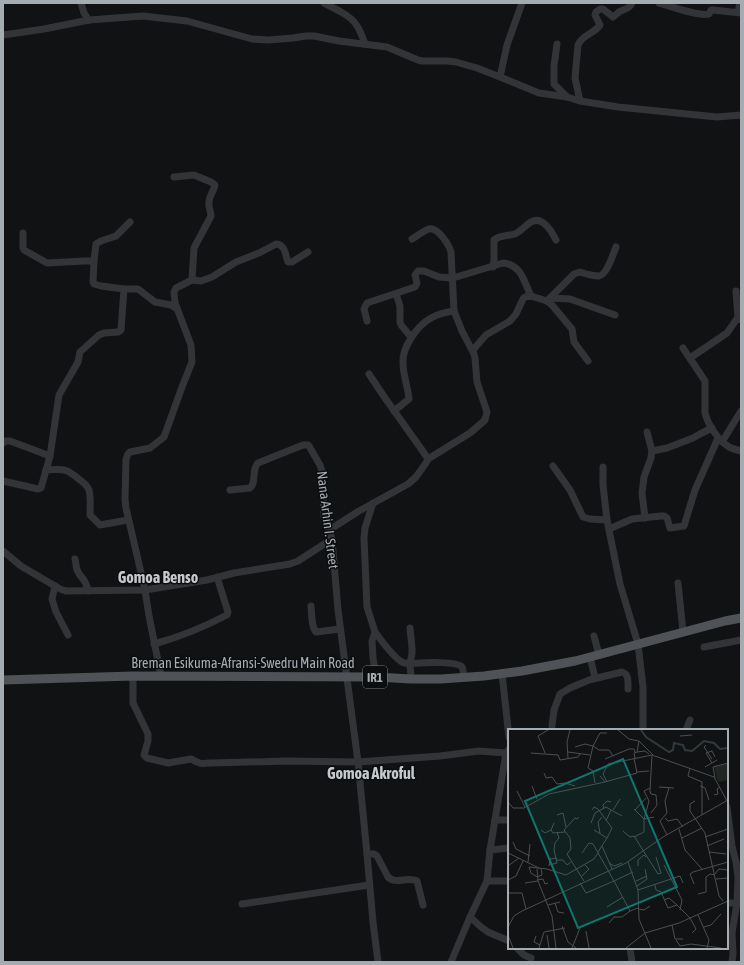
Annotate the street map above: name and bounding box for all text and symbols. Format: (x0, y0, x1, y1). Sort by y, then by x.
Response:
street label: Nana Arhin I. Street (314, 470, 342, 570)
district label: Gomoa Benso (118, 568, 199, 586)
street label: Breman Esikuma-Afransi-Swedru Main Road (131, 655, 355, 671)
road number: IR1 (363, 666, 387, 688)
inset map (508, 729, 728, 949)
district label: Gomoa Akroful (327, 764, 416, 782)

